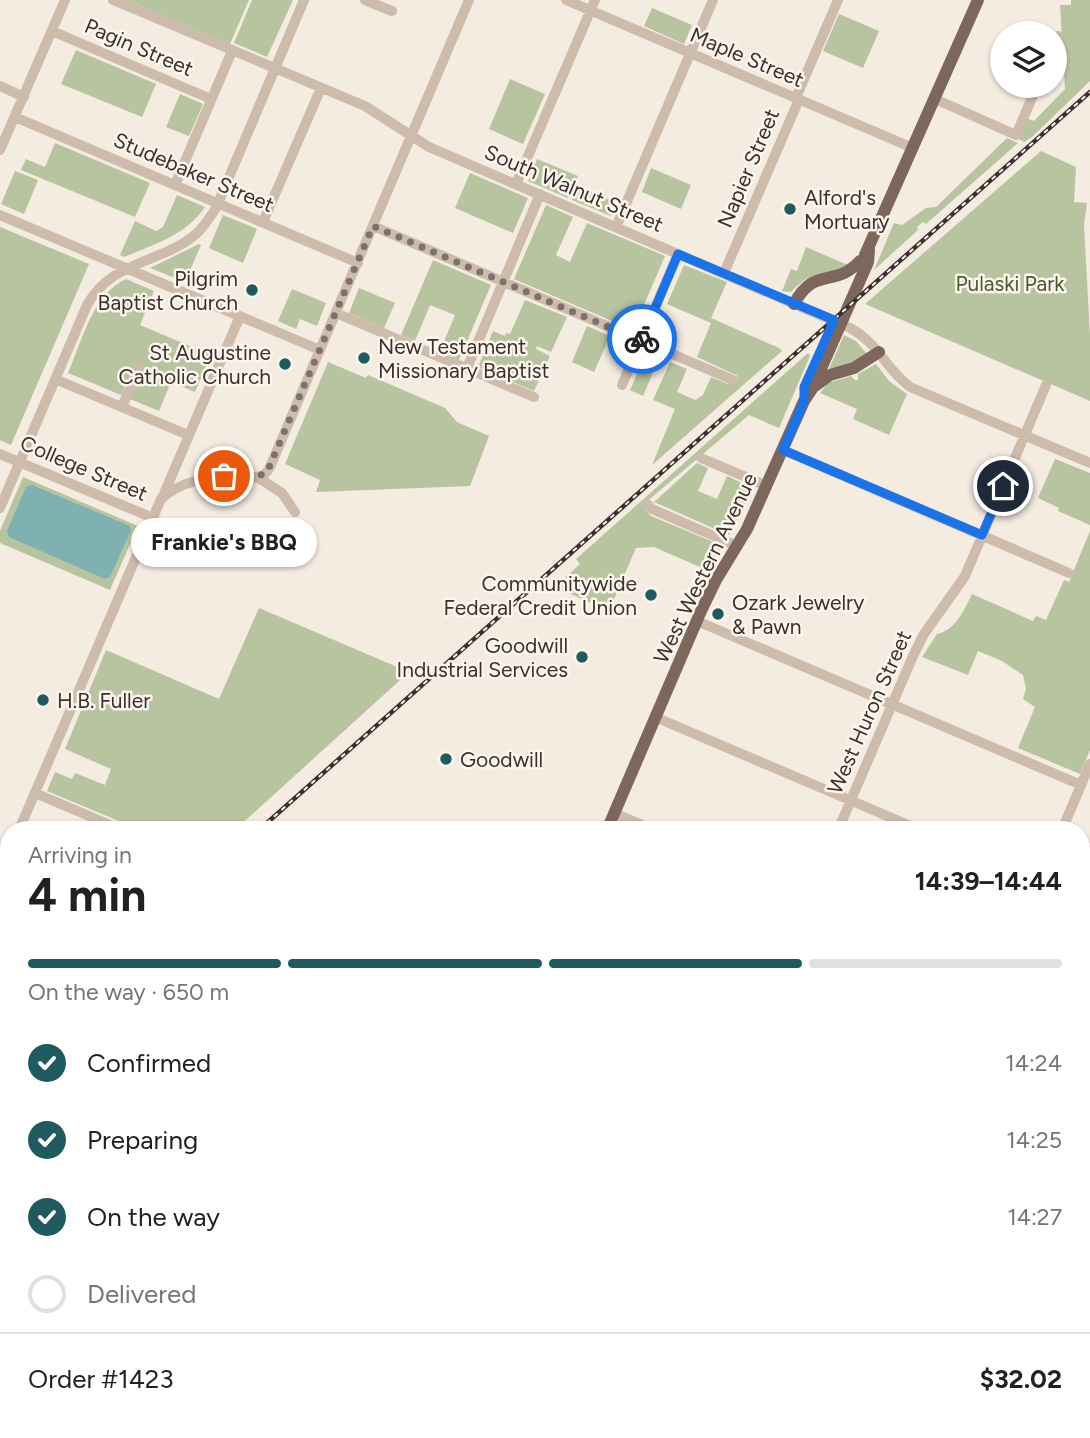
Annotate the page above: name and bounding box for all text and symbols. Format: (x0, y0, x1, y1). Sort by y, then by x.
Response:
street label: Pagin Street (81, 13, 197, 81)
map controls (990, 21, 1067, 98)
button: layers (990, 21, 1067, 98)
street label: Maple Street (686, 22, 808, 92)
street label: Napier Street (712, 105, 784, 231)
street label: Studebaker Street (110, 127, 278, 217)
street label: South Walnut Street (481, 139, 667, 237)
place label: Alford's Mortuary (804, 185, 890, 234)
marker: Alford's Mortuary (782, 201, 798, 217)
place label: Pilgrim Baptist Church (98, 266, 238, 315)
park label: Pulaski Park (955, 271, 1065, 296)
marker: Pilgrim Baptist Church (244, 282, 260, 298)
courier (607, 304, 677, 374)
icon: bike (623, 320, 661, 358)
place label: New Testament Missionary Baptist (378, 334, 550, 383)
place label: St Augustine Catholic Church (119, 340, 271, 389)
marker: New Testament Missionary Baptist (356, 350, 372, 366)
marker: St Augustine Catholic Church (277, 356, 293, 372)
street label: College Street (17, 430, 151, 506)
pin (194, 446, 254, 506)
pin (973, 456, 1033, 516)
icon: bag (205, 457, 243, 495)
icon: home (984, 467, 1022, 505)
street label: West Western Avenue (648, 469, 762, 667)
callout: Frankie's BBQ (131, 518, 317, 567)
text: Frankie's BBQ (151, 528, 297, 556)
place label: Communitywide Federal Credit Union (444, 571, 637, 620)
marker: Communitywide Federal Credit Union (643, 587, 659, 603)
place label: Ozark Jewelry & Pawn (732, 590, 864, 639)
marker: Ozark Jewelry & Pawn (710, 606, 726, 622)
street label: West Huron Street (822, 626, 916, 798)
place label: Goodwill Industrial Services (396, 633, 568, 682)
marker: Goodwill Industrial Services (574, 649, 590, 665)
place label: H.B. Fuller (57, 688, 150, 713)
marker: H.B. Fuller (35, 692, 51, 708)
place label: Goodwill (460, 747, 543, 772)
marker: Goodwill (438, 751, 454, 767)
text: Arriving in (28, 841, 132, 869)
text: 14:39–14:44 (915, 865, 1062, 897)
text: 4 min (28, 867, 146, 923)
text: On the way · 650 m (28, 978, 229, 1006)
icon: check (28, 1044, 66, 1082)
text: Confirmed (87, 1047, 211, 1079)
text: 14:24 (1005, 1049, 1062, 1077)
icon: check (28, 1121, 66, 1159)
text: Preparing (87, 1124, 198, 1156)
text: 14:25 (1006, 1126, 1062, 1154)
icon: check (28, 1198, 66, 1236)
text: On the way (87, 1201, 220, 1233)
text: 14:27 (1007, 1203, 1062, 1231)
text: Delivered (87, 1278, 196, 1310)
text: Order #1423 (28, 1363, 174, 1395)
text: $32.02 (980, 1363, 1062, 1395)

